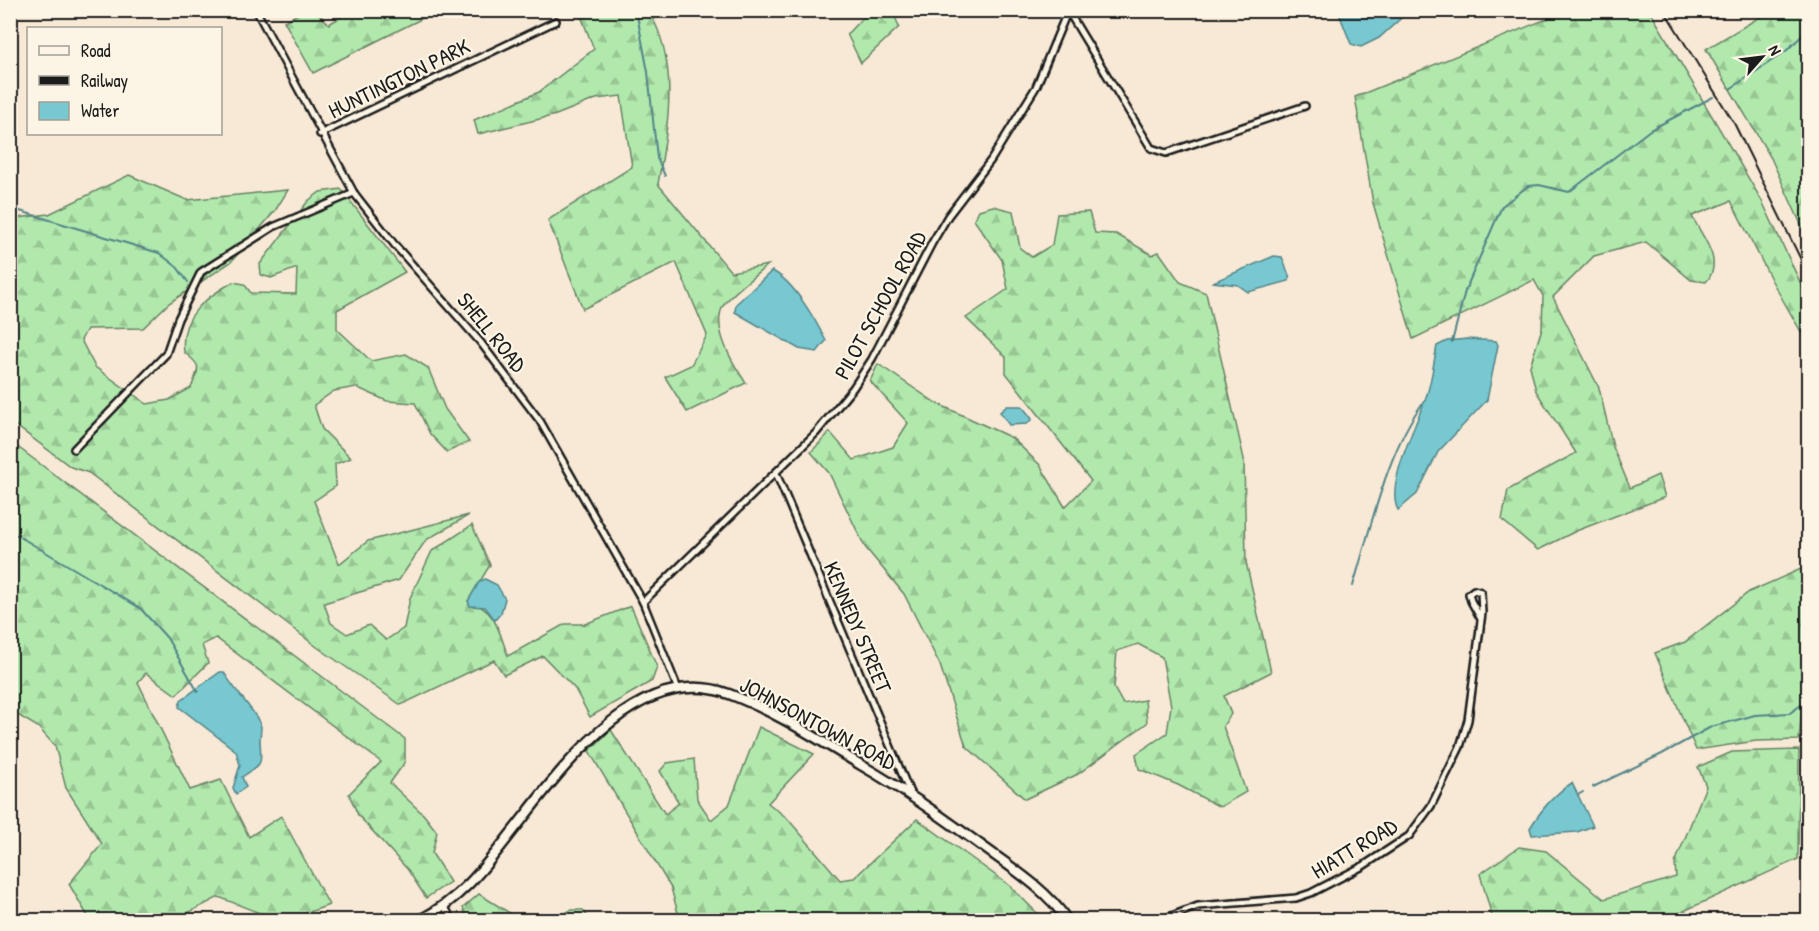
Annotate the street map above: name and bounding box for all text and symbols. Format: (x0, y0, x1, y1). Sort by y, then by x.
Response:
legend (27, 27, 222, 135)
north arrow (1732, 27, 1792, 87)
street label: HUNTINGTON PARK (323, 31, 475, 125)
text: Road (81, 38, 111, 63)
text: N (1764, 41, 1787, 59)
text: Railway (81, 68, 128, 93)
text: Water (81, 98, 119, 123)
street label: PILOT SCHOOL ROAD (827, 225, 933, 384)
street label: SHELL ROAD (450, 286, 534, 379)
street label: KENNEDY STREET (817, 557, 899, 698)
street label: JOHNSONTOWN ROAD (735, 669, 902, 777)
street label: HIATT ROAD (1305, 810, 1403, 885)

